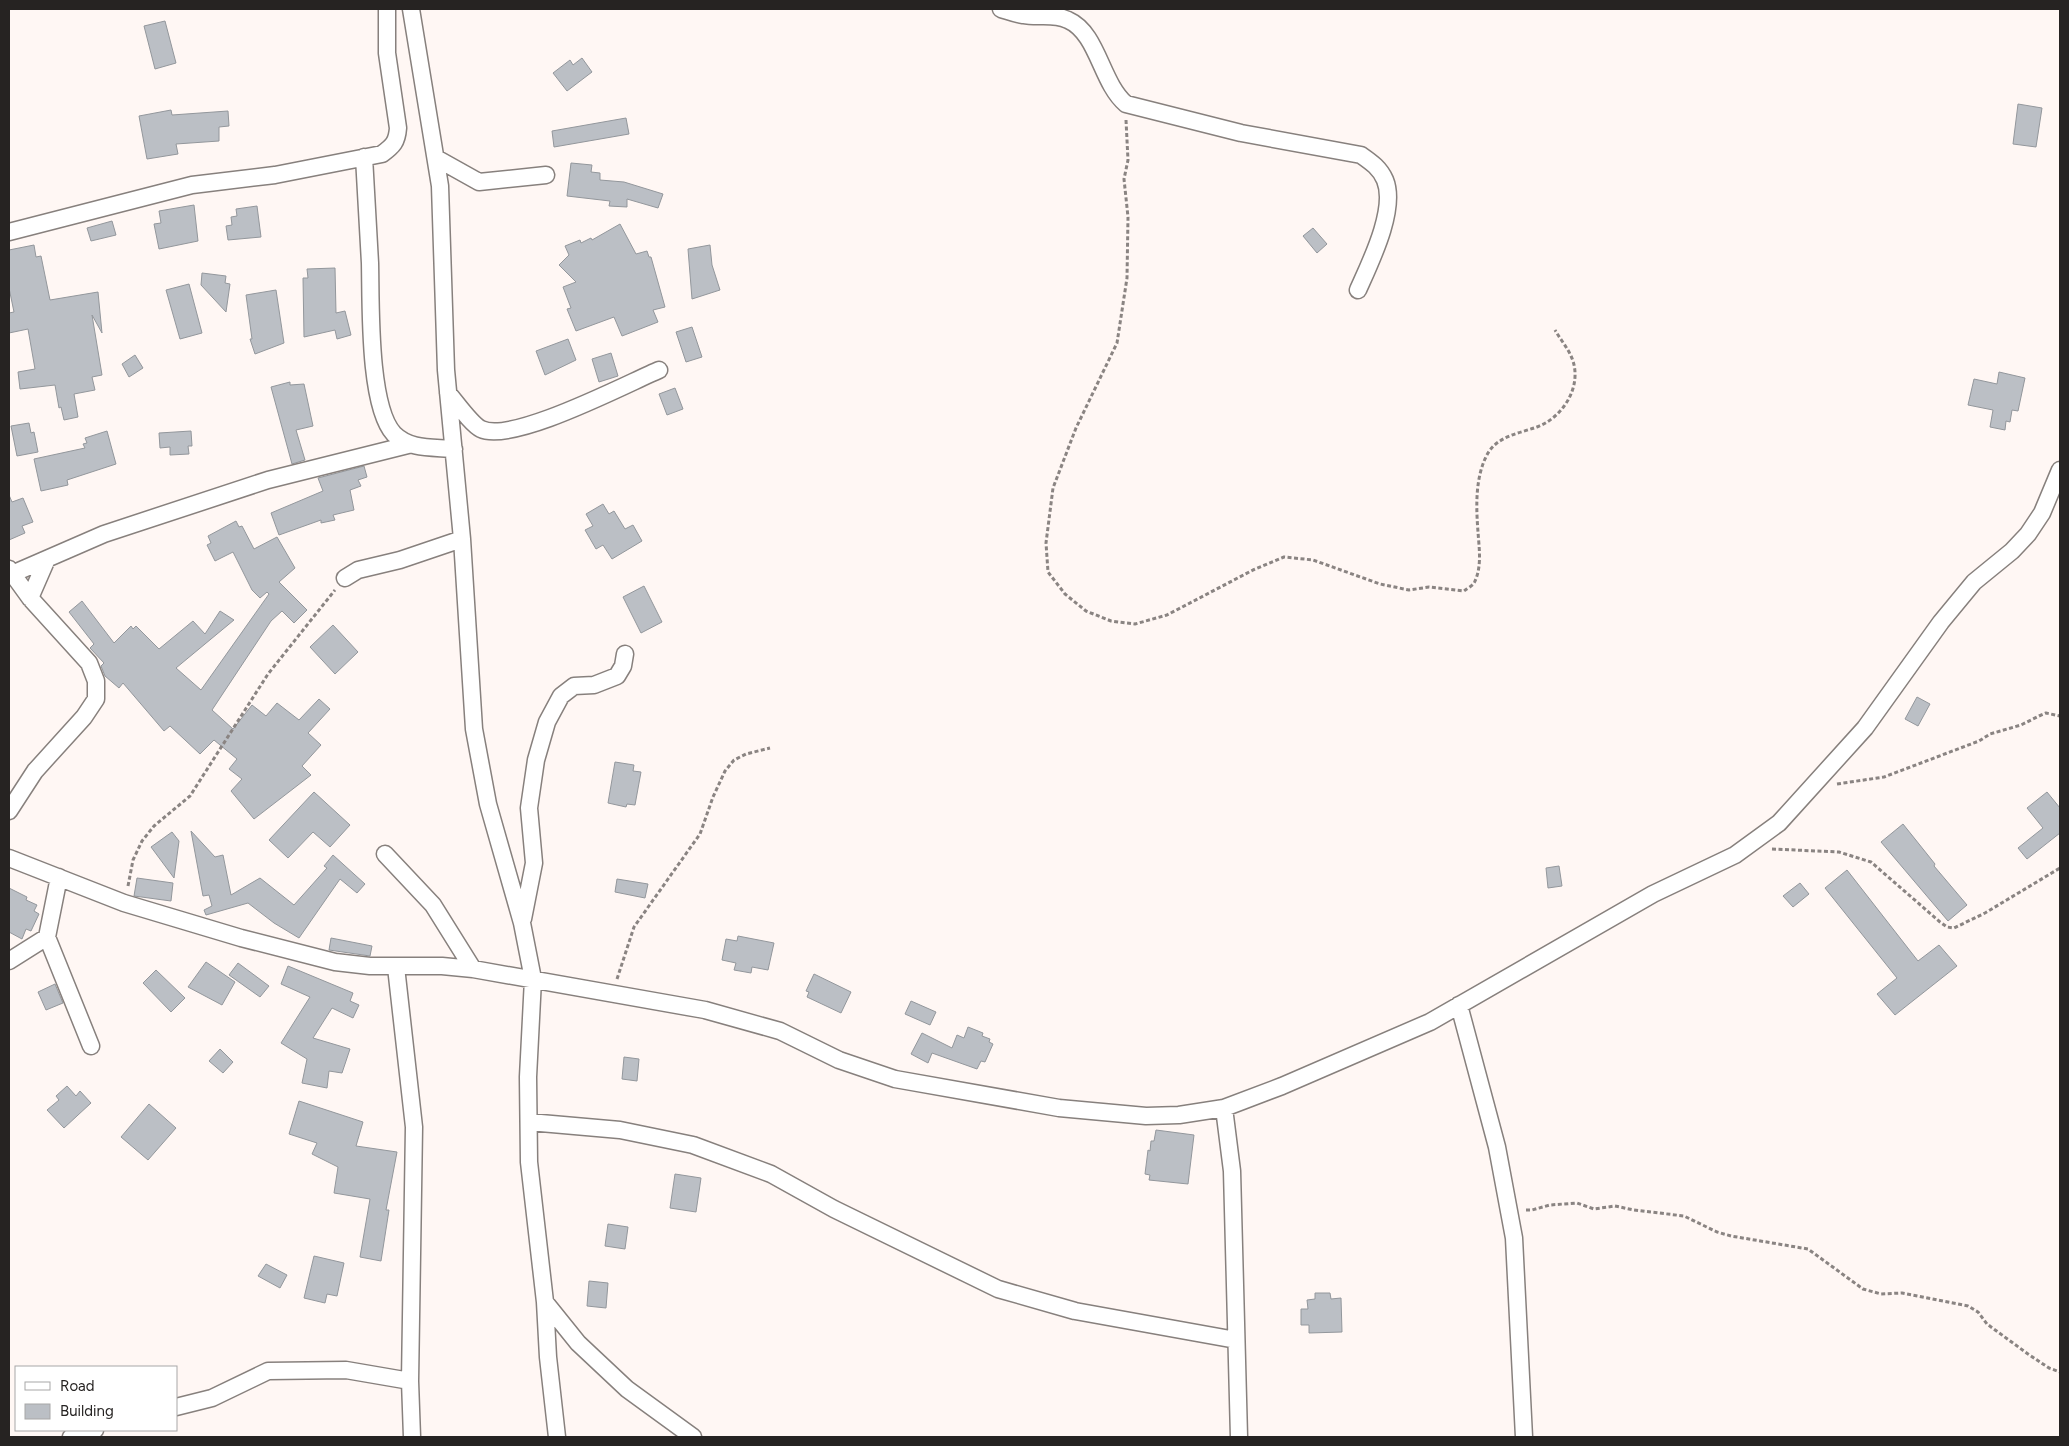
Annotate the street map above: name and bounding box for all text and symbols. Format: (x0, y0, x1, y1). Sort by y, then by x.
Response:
legend (15, 1366, 178, 1431)
text: Road (60, 1377, 95, 1395)
text: Building (60, 1402, 114, 1420)

